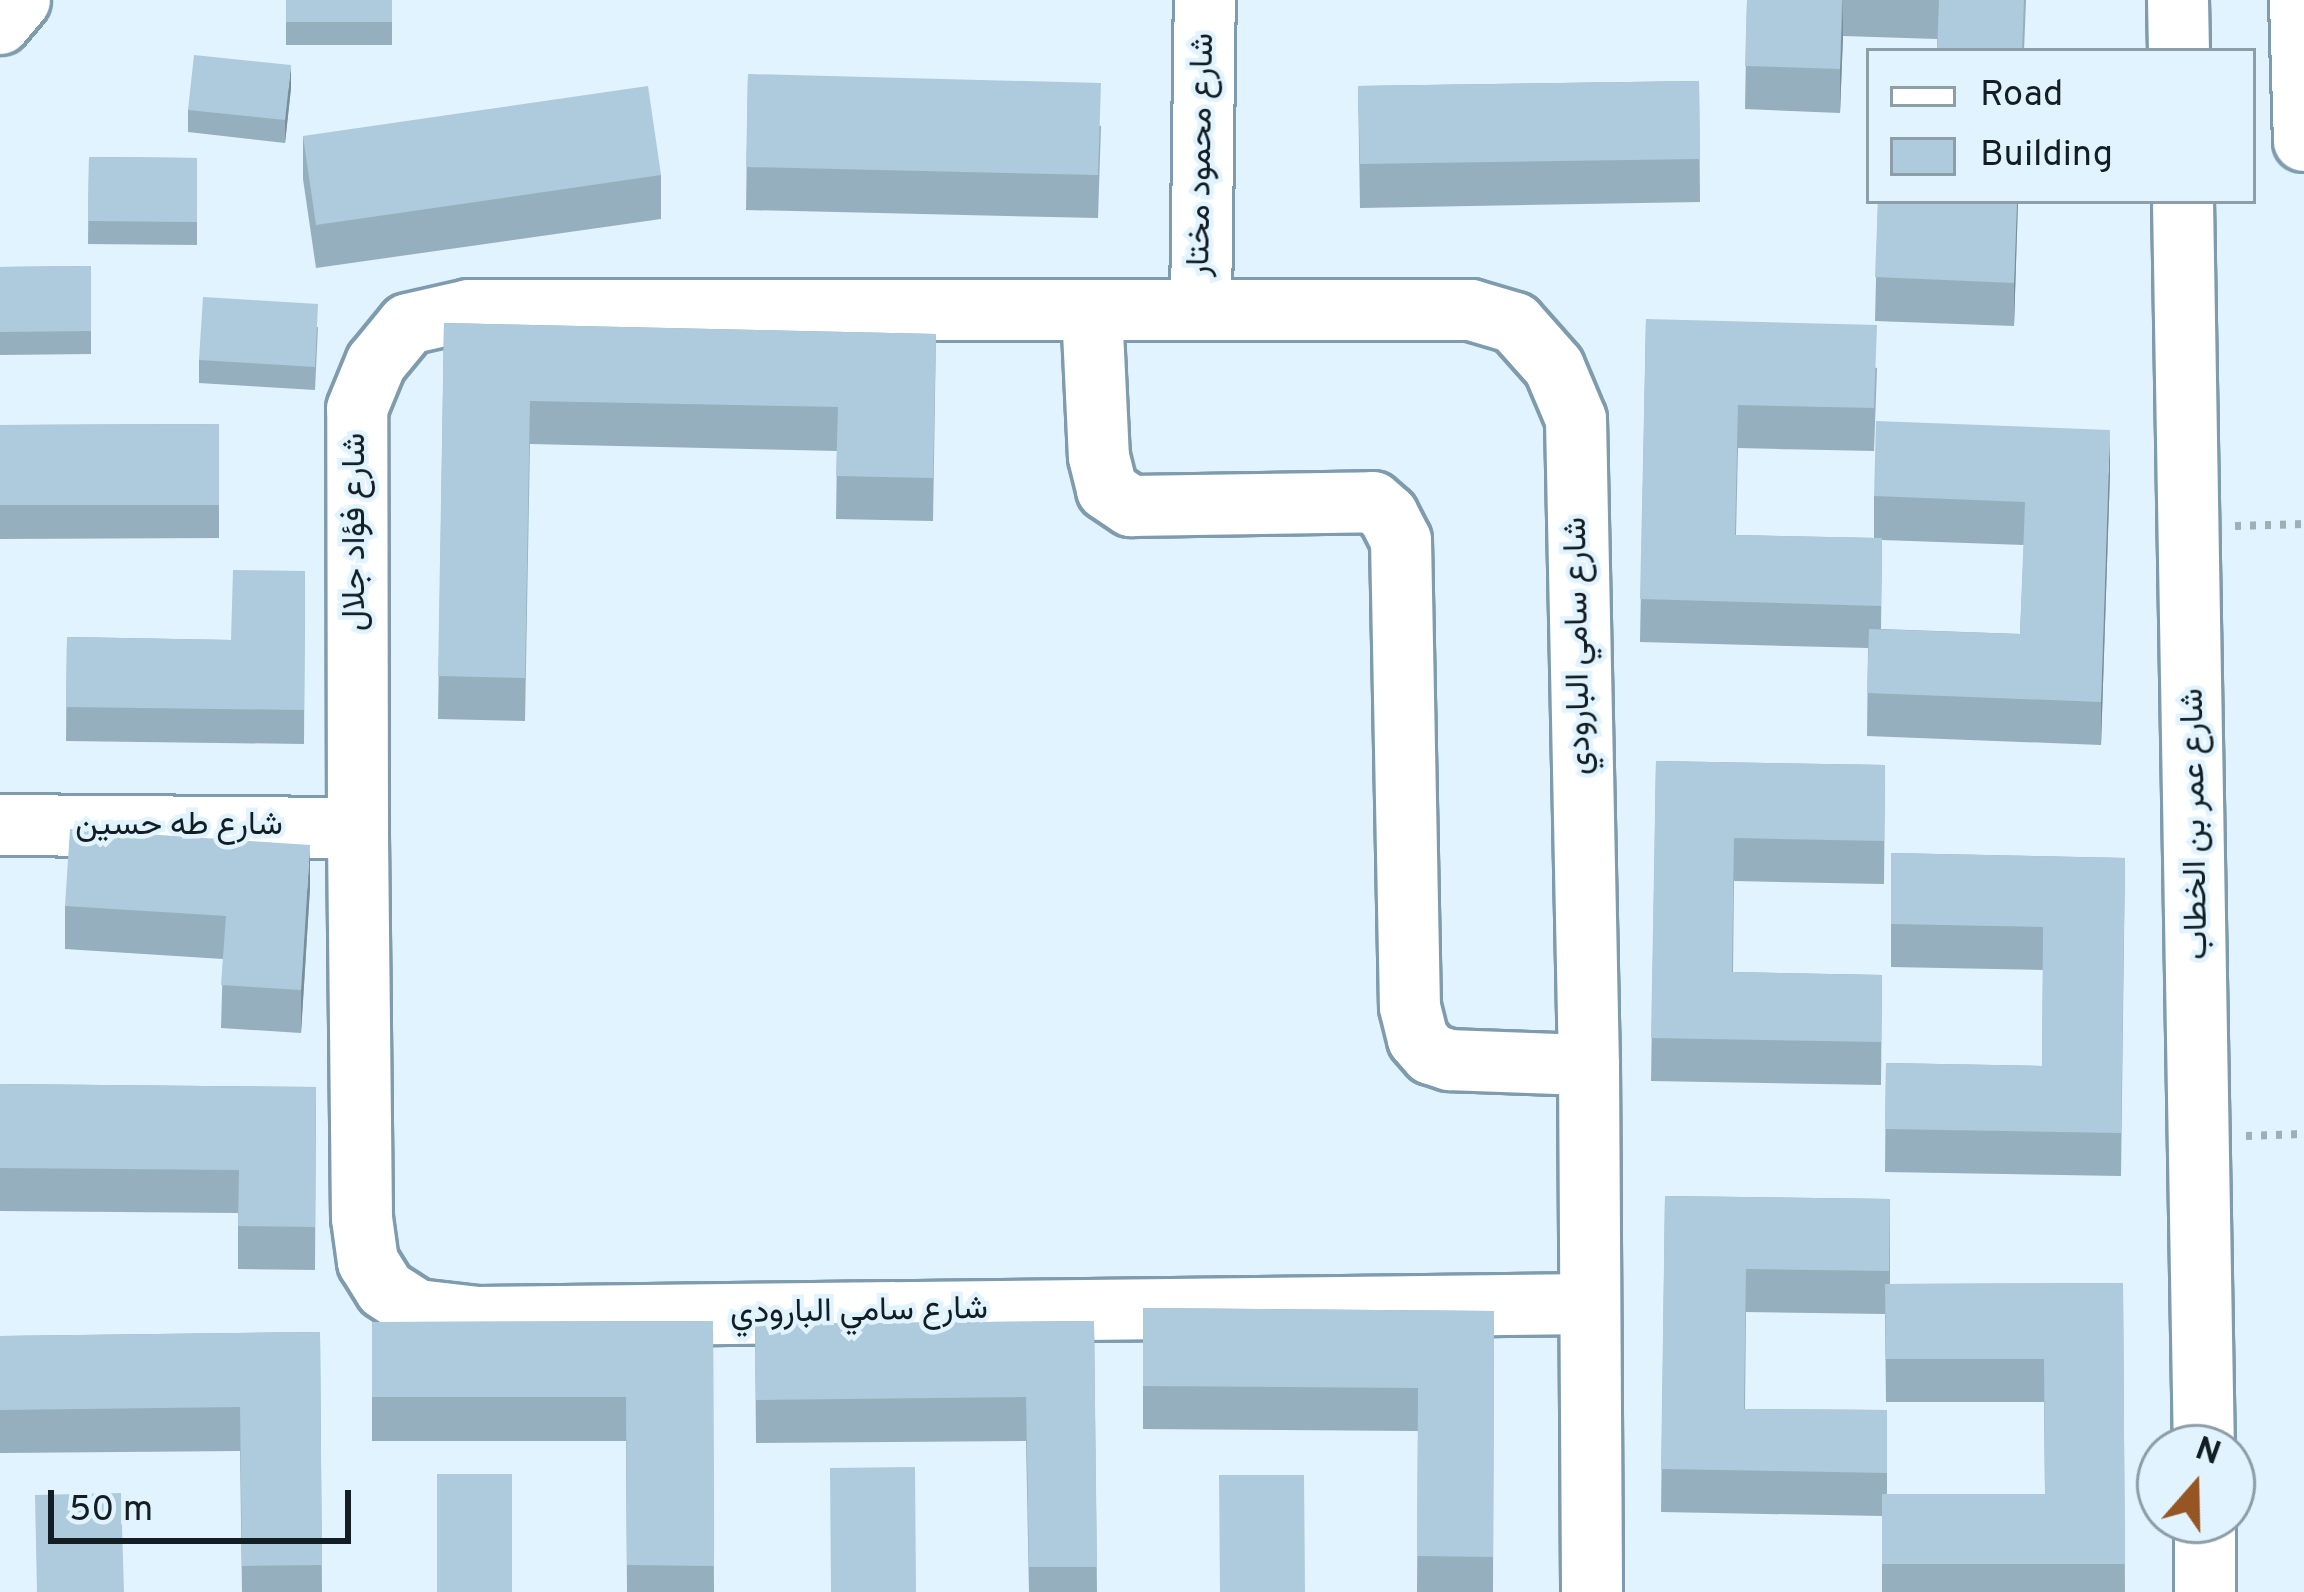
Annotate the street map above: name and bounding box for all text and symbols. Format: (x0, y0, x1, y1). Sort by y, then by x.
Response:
street label: شارع محمود مختار (1181, 33, 1225, 277)
legend (1866, 48, 2256, 204)
text: Road (1980, 73, 2063, 119)
text: Building (1980, 133, 2113, 179)
street label: شارع فؤاد جلال (337, 433, 377, 631)
street label: شارع سامي البارودي (1558, 517, 1602, 775)
street label: شارع عمر بن الخطاب (2175, 688, 2219, 960)
street label: شارع طه حسين (75, 807, 283, 847)
street label: شارع سامي البارودي (730, 1291, 988, 1335)
north arrow (2136, 1424, 2256, 1544)
text: N (2189, 1429, 2226, 1477)
scale bar (54, 1466, 357, 1540)
text: 50 m (69, 1488, 153, 1534)

